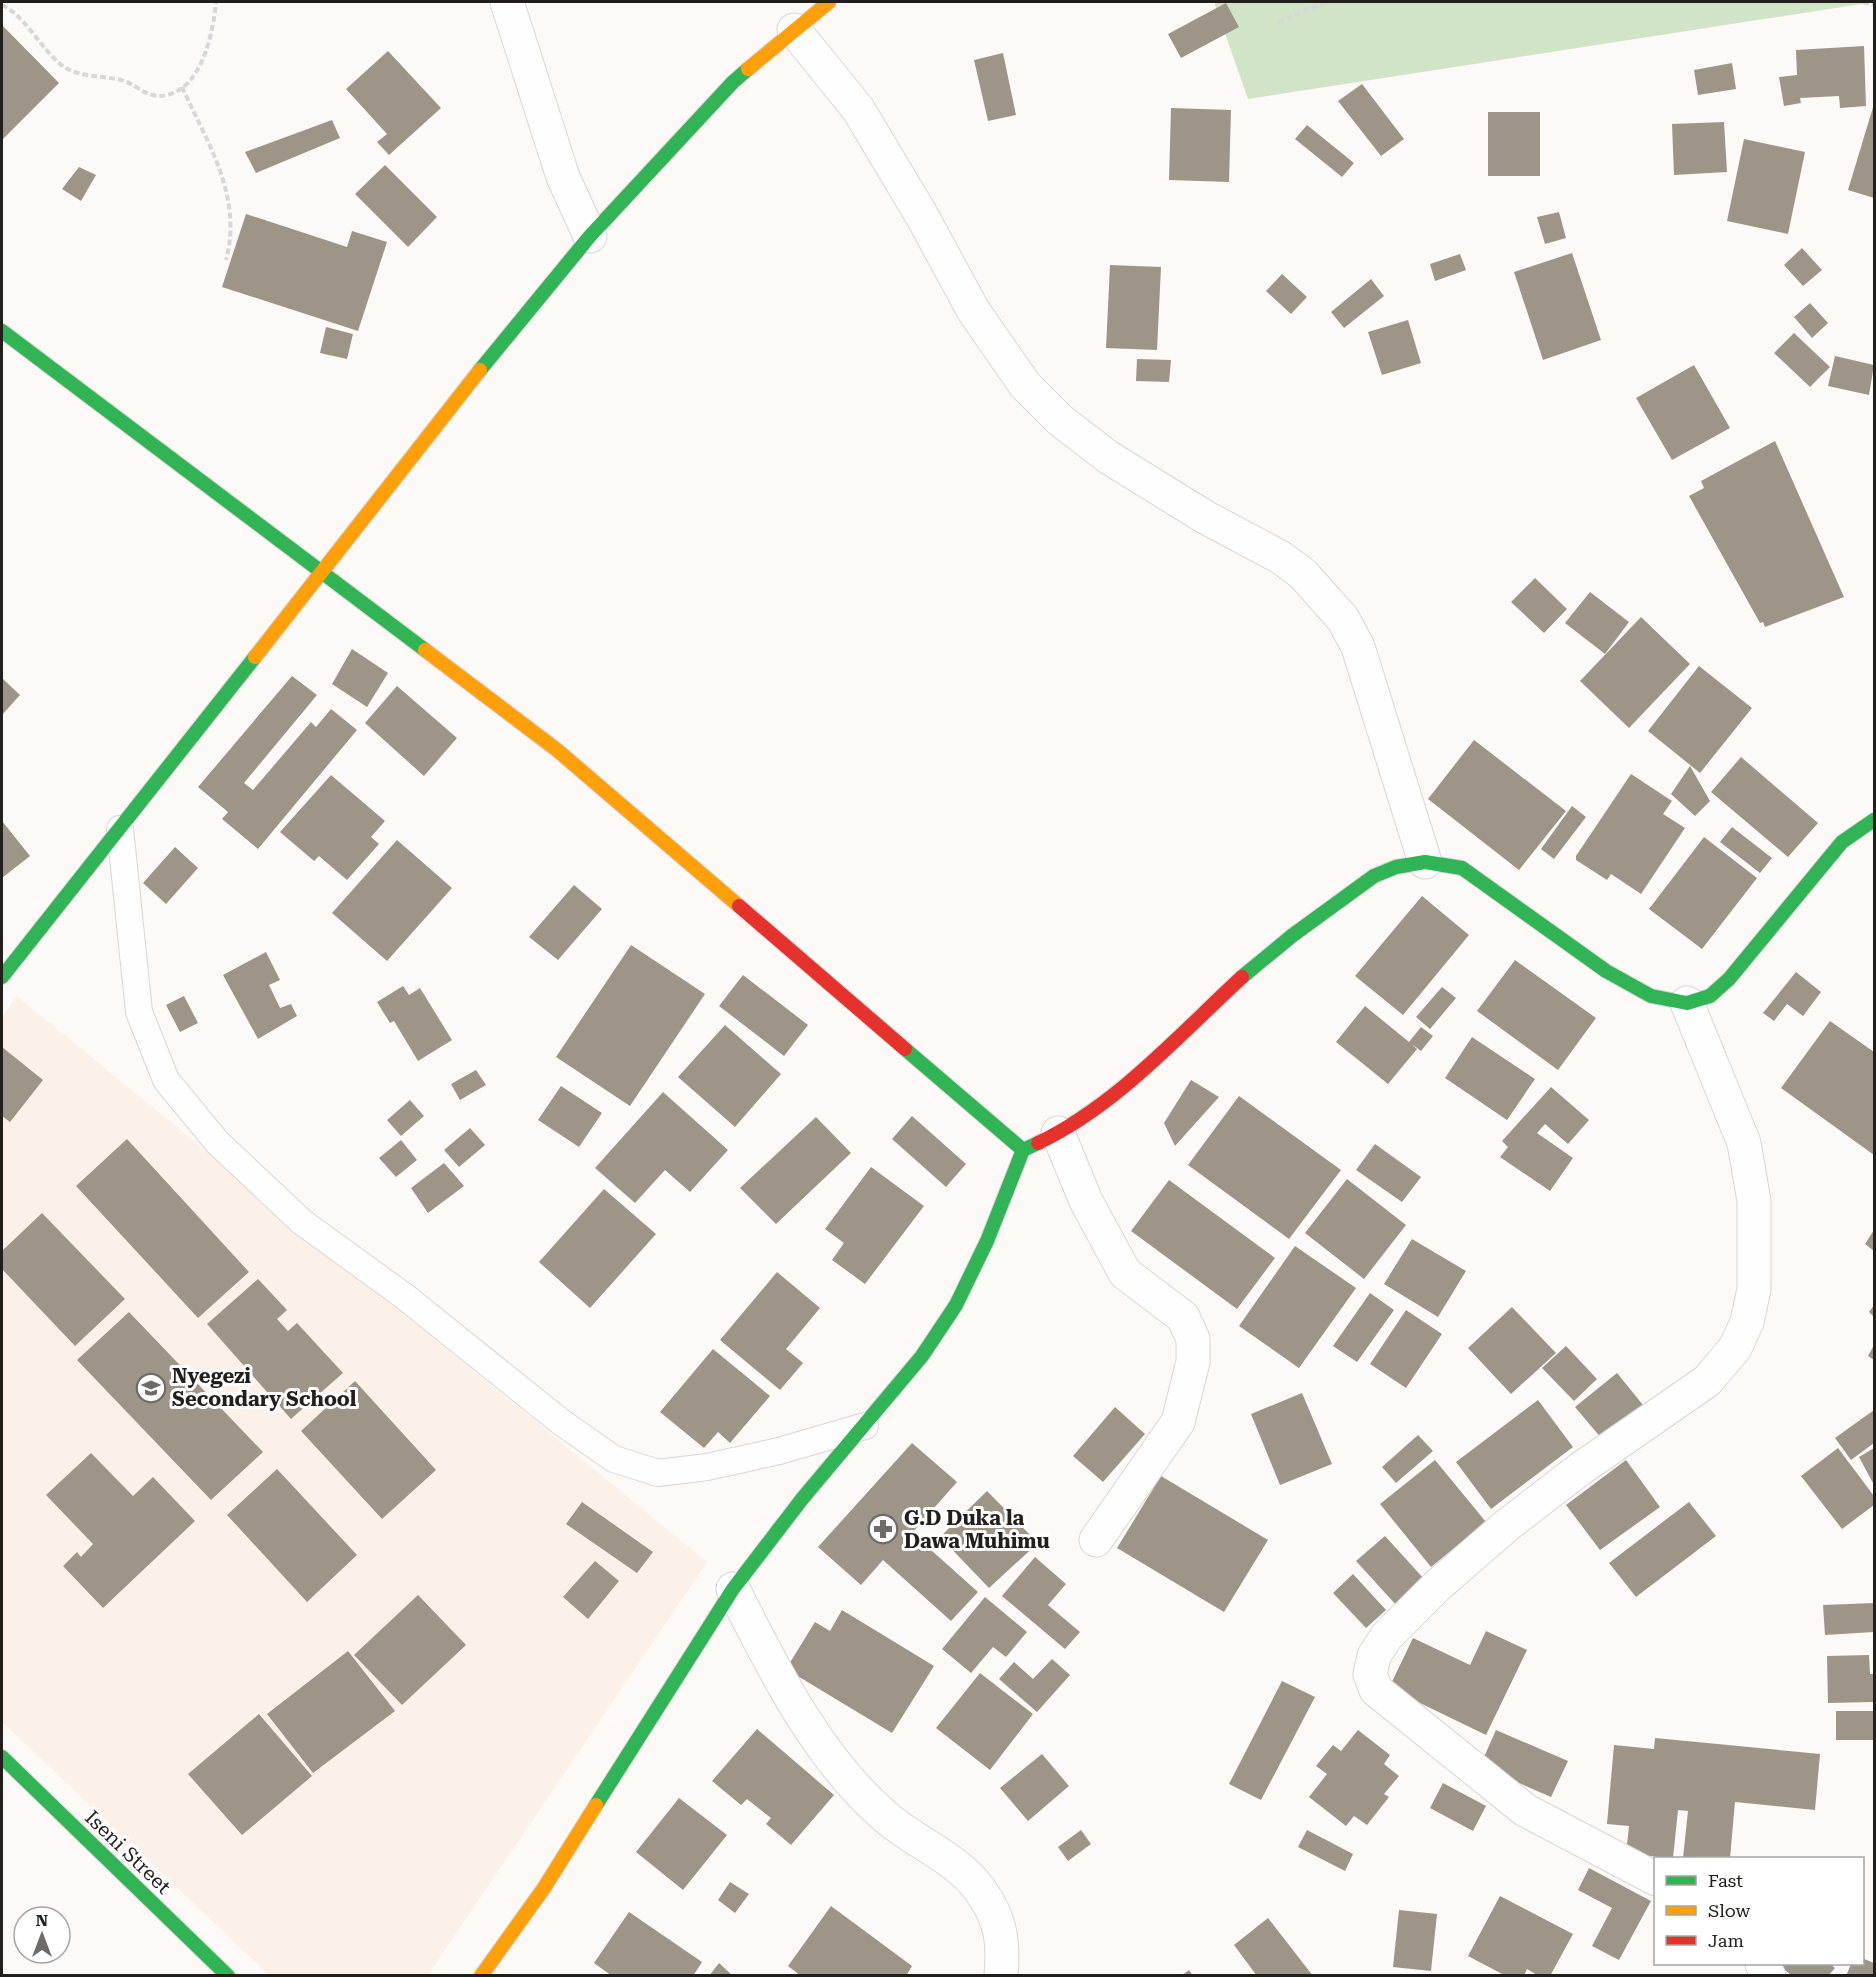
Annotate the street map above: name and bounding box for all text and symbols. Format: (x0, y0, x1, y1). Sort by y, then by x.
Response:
place label: Nyegezi Secondary School (172, 1364, 357, 1411)
school or university icon: Nyegezi Secondary School (135, 1372, 167, 1404)
place label: G.D Duka la Dawa Muhimu (904, 1506, 1050, 1553)
pharmacy icon: G.D Duka la Dawa Muhimu (867, 1513, 899, 1545)
street label: Iseni Street (80, 1805, 176, 1899)
legend (1654, 1857, 1864, 1965)
text: Fast (1708, 1870, 1743, 1891)
text: Slow (1708, 1900, 1750, 1921)
north arrow (12, 1905, 72, 1965)
text: N (36, 1911, 48, 1930)
text: Jam (1708, 1930, 1744, 1951)

